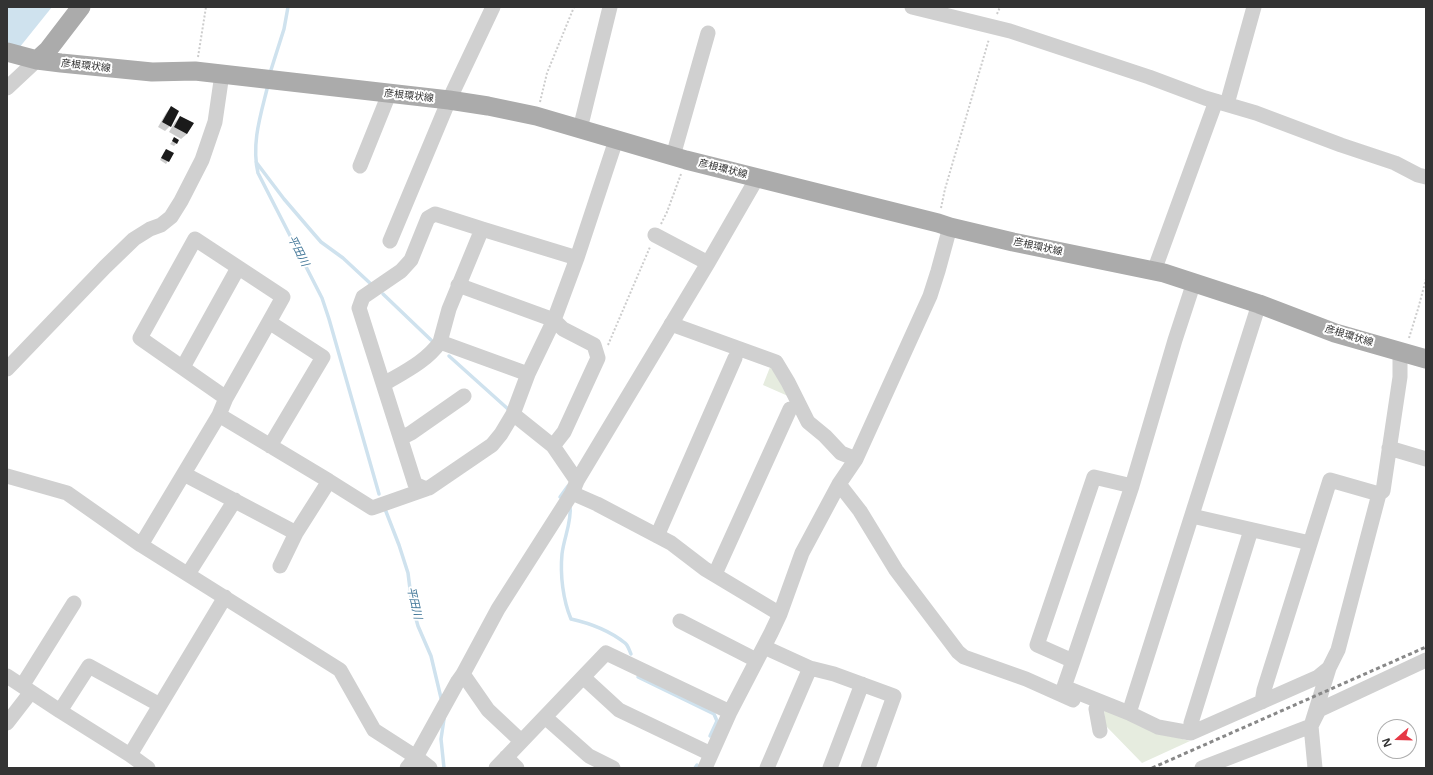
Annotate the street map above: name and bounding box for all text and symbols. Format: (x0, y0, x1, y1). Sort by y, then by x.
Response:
street label: 彦根環状線 (61, 57, 111, 75)
street label: 彦根環状線 (384, 87, 434, 105)
street label: 彦根環状線 (697, 157, 749, 181)
water label: 平田川 (285, 233, 311, 269)
street label: 彦根環状線 (1012, 236, 1064, 258)
street label: 彦根環状線 (1323, 323, 1375, 349)
water label: 平田川 (404, 585, 424, 621)
north arrow (1377, 719, 1417, 759)
text: N (1378, 736, 1395, 750)

